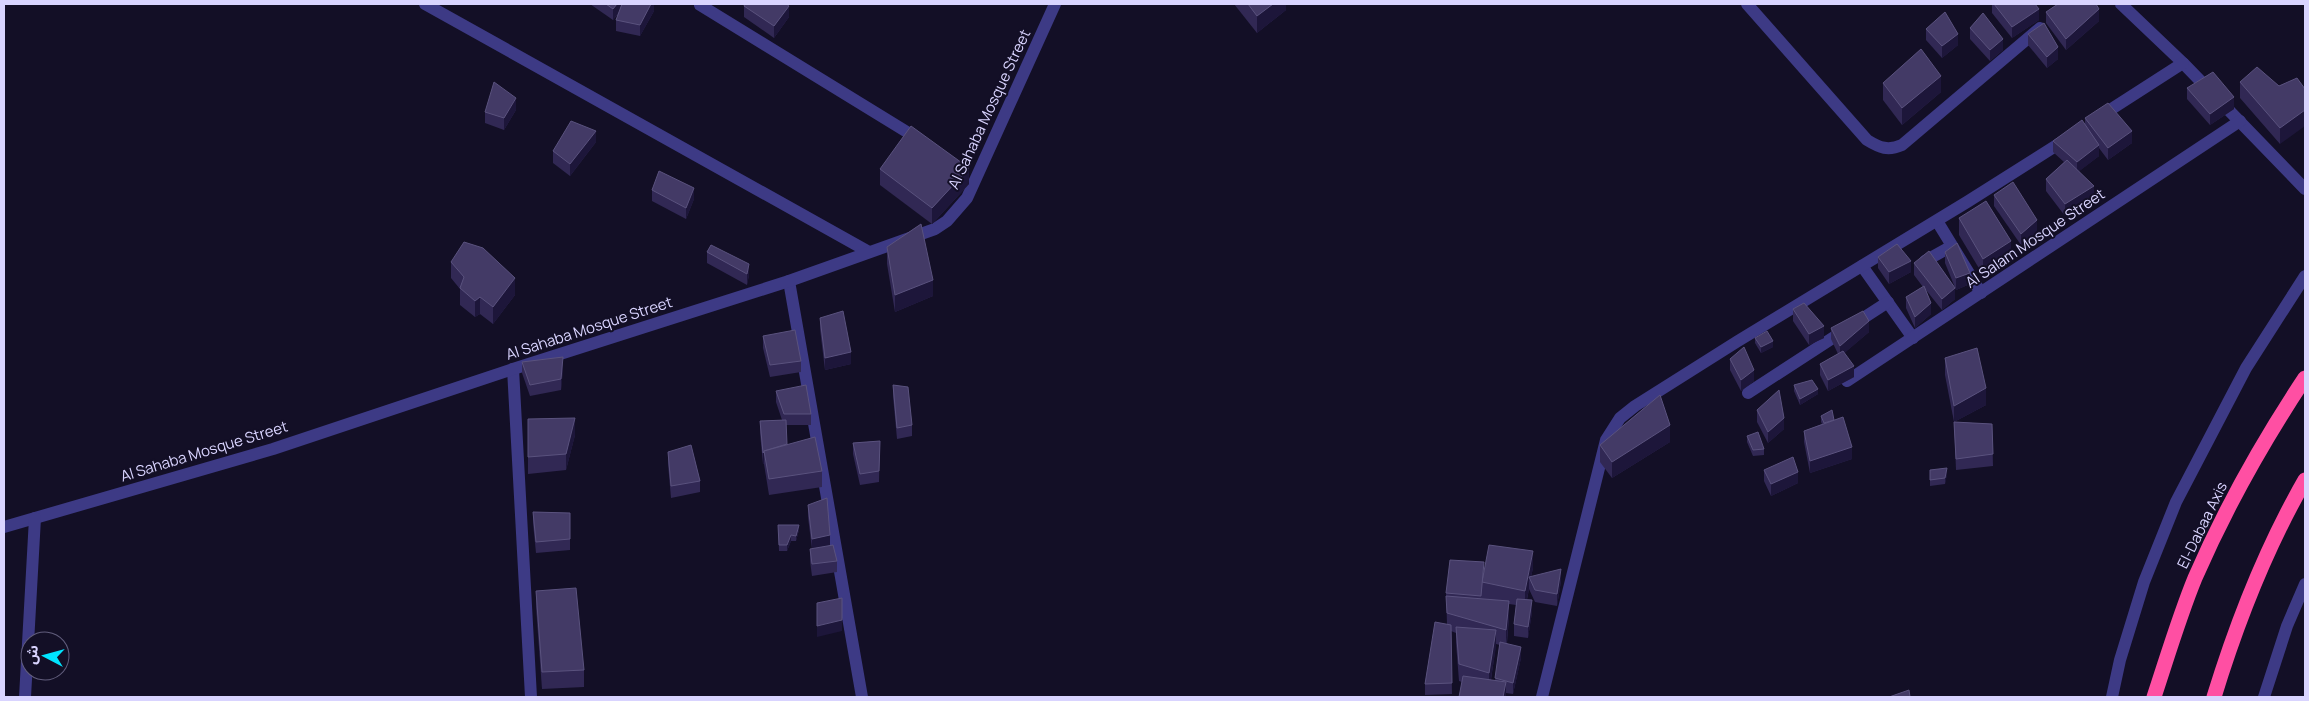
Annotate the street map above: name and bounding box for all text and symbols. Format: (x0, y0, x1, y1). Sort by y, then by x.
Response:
street label: Al Sahaba Mosque Street (943, 26, 1035, 192)
street label: Al Salam Mosque Street (1961, 183, 2109, 293)
street label: Al Sahaba Mosque Street (503, 291, 675, 365)
street label: Al Sahaba Mosque Street (118, 416, 290, 486)
street label: El-Dabaa Axis (2172, 478, 2232, 572)
north arrow (20, 631, 70, 681)
text: ش (21, 644, 42, 665)

